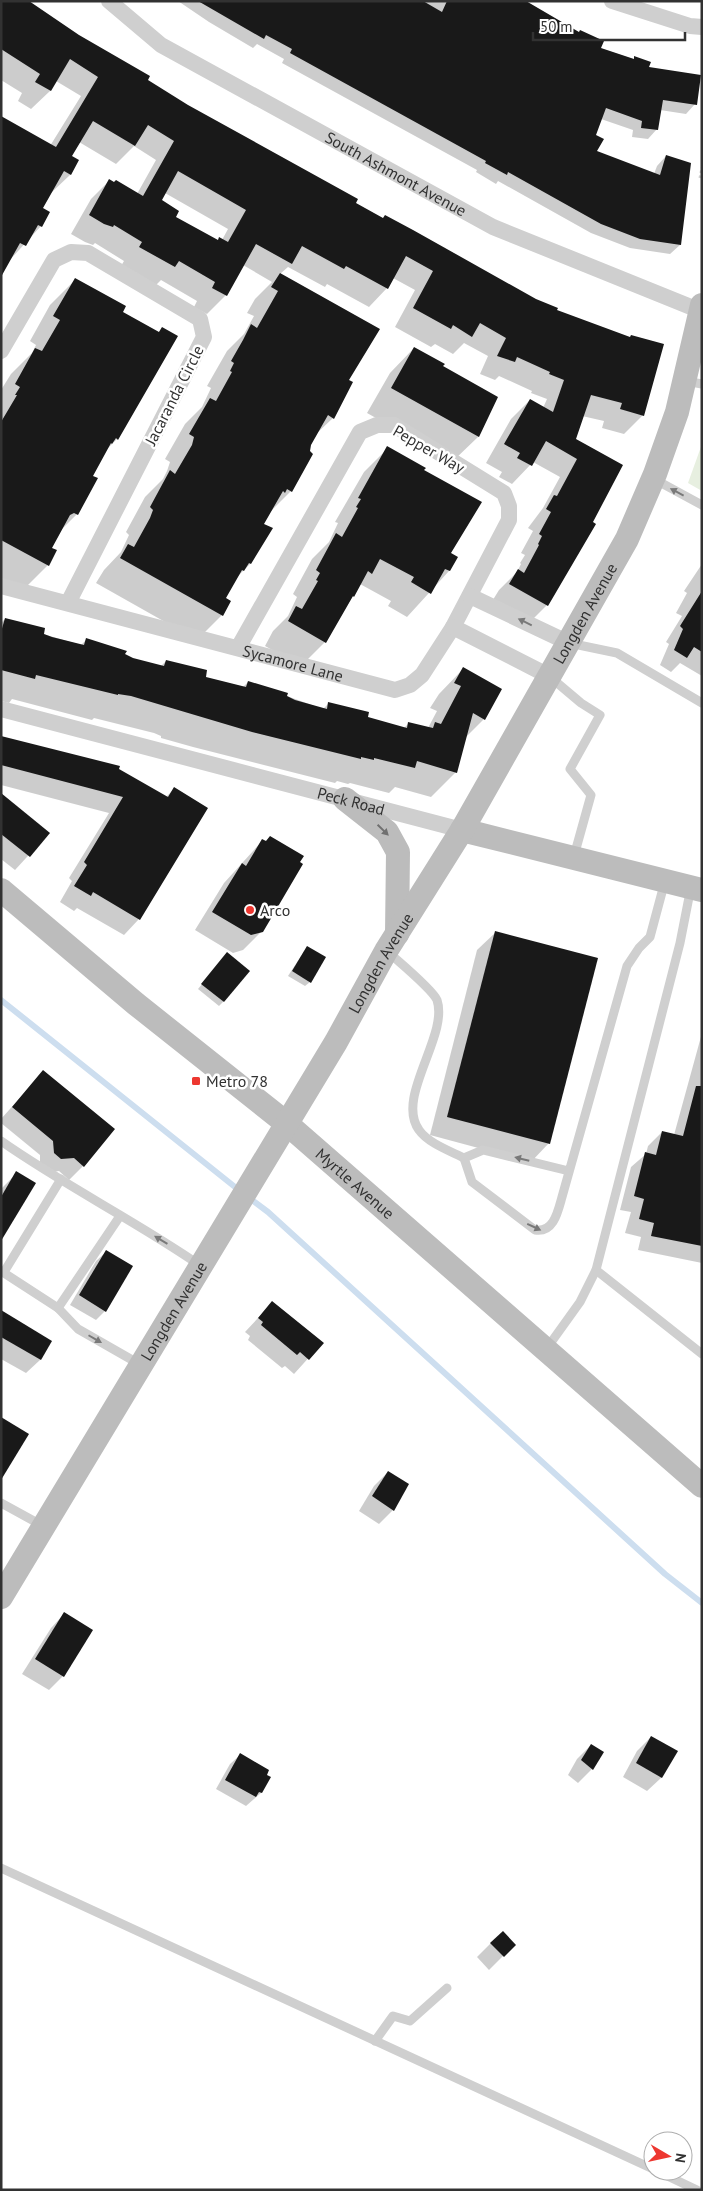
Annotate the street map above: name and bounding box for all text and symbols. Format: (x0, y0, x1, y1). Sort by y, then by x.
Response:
scale bar (533, 10, 686, 42)
text: 50 m (540, 17, 573, 36)
street label: South Ashmont Avenue (322, 127, 470, 221)
street label: Jacaranda Circle (140, 342, 208, 449)
street label: Pepper Way (390, 421, 469, 478)
one-way arrow (670, 488, 685, 496)
street label: Longden Avenue (548, 559, 621, 667)
one-way arrow (518, 617, 532, 625)
street label: Sycamore Lane (241, 640, 345, 686)
street label: Peck Road (315, 782, 387, 819)
one-way arrow (377, 824, 389, 836)
place label: Arco (260, 900, 290, 920)
marker: Arco (244, 904, 256, 916)
street label: Longden Avenue (344, 909, 417, 1017)
place label: Metro 78 (206, 1071, 268, 1091)
marker: Metro 78 (190, 1075, 202, 1087)
street label: Myrtle Avenue (312, 1144, 399, 1223)
one-way arrow (514, 1155, 529, 1163)
one-way arrow (527, 1224, 541, 1232)
one-way arrow (154, 1235, 168, 1244)
street label: Longden Avenue (136, 1258, 211, 1364)
one-way arrow (89, 1334, 102, 1343)
north arrow (643, 2131, 693, 2181)
text: N (671, 2152, 690, 2164)

